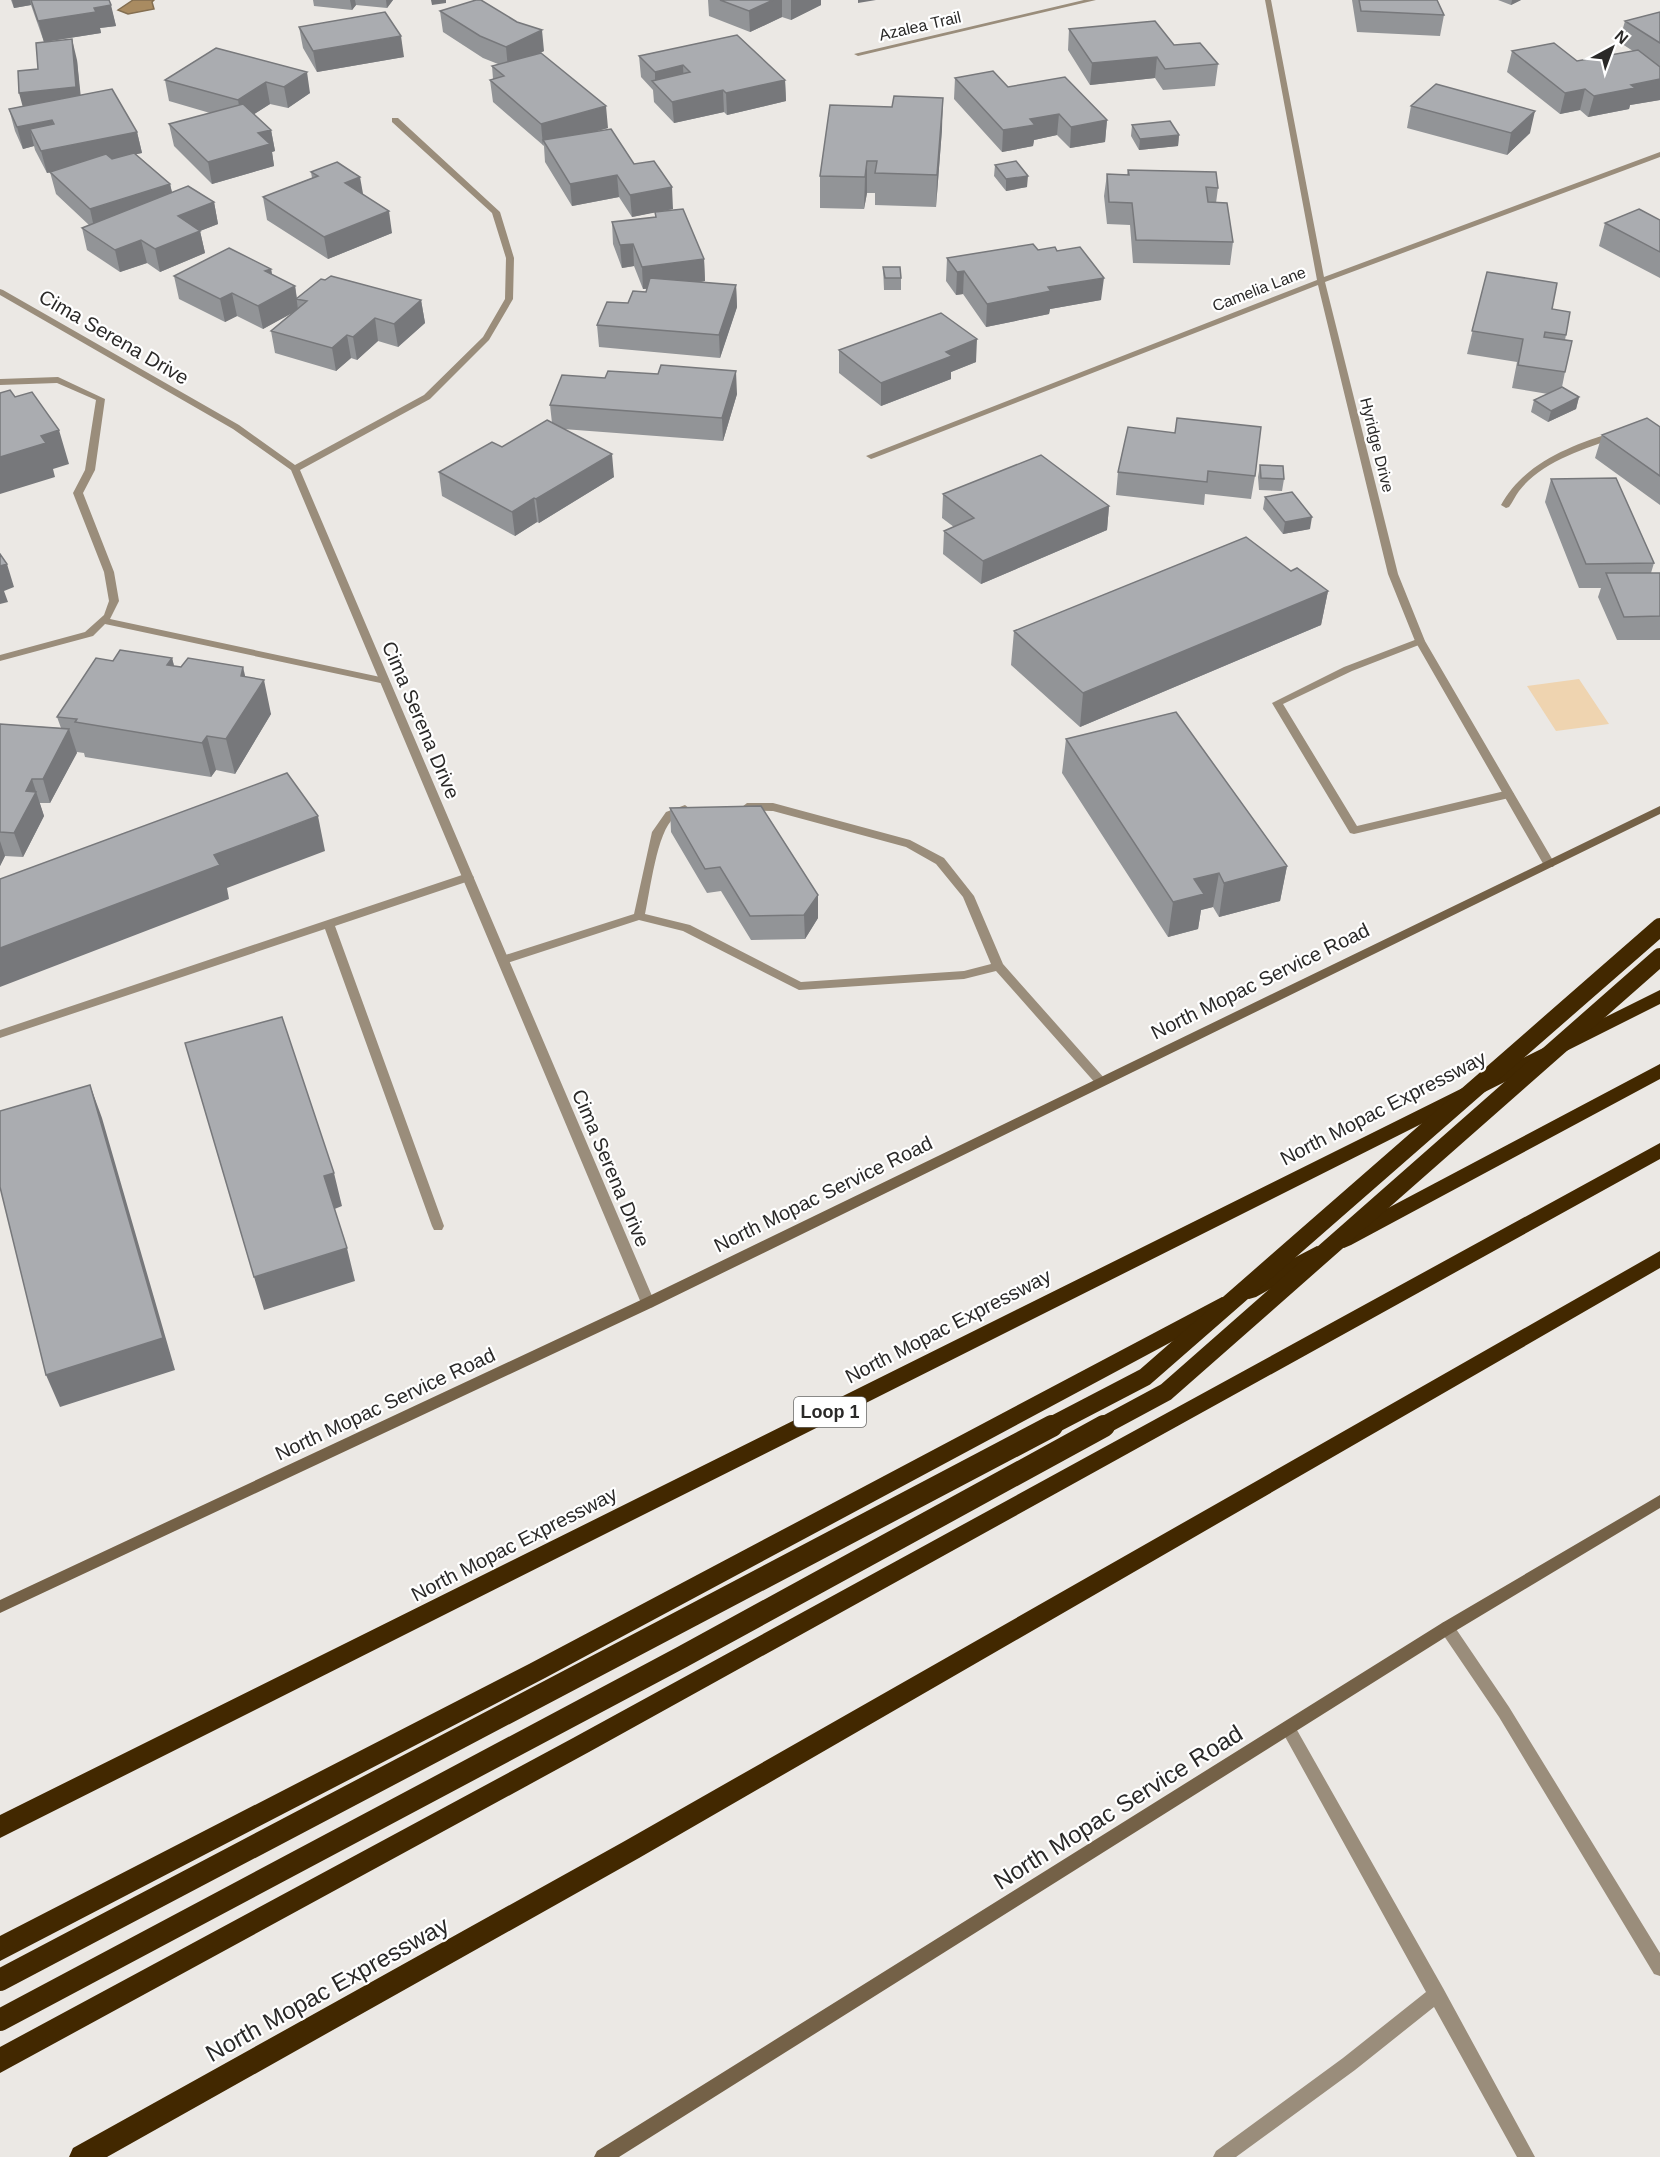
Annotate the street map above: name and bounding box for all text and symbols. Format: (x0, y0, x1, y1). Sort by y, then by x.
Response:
street label: Azalea Trail (877, 8, 963, 44)
north arrow (1582, 18, 1642, 78)
text: N (1612, 27, 1631, 47)
street label: Camelia Lane (1210, 263, 1308, 315)
street label: Cima Serena Drive (35, 285, 193, 389)
street label: Hyridge Drive (1357, 396, 1397, 494)
street label: Cima Serena Drive (378, 638, 464, 802)
street label: North Mopac Service Road (1147, 918, 1373, 1044)
street label: North Mopac Expressway (1276, 1046, 1490, 1170)
street label: Cima Serena Drive (568, 1086, 654, 1250)
street label: North Mopac Service Road (710, 1131, 936, 1257)
street label: North Mopac Expressway (841, 1264, 1055, 1388)
street label: North Mopac Service Road (272, 1343, 498, 1465)
road number: Loop 1 (794, 1397, 866, 1427)
street label: North Mopac Expressway (407, 1482, 621, 1606)
street label: North Mopac Service Road (989, 1719, 1247, 1895)
street label: North Mopac Expressway (201, 1911, 453, 2067)

